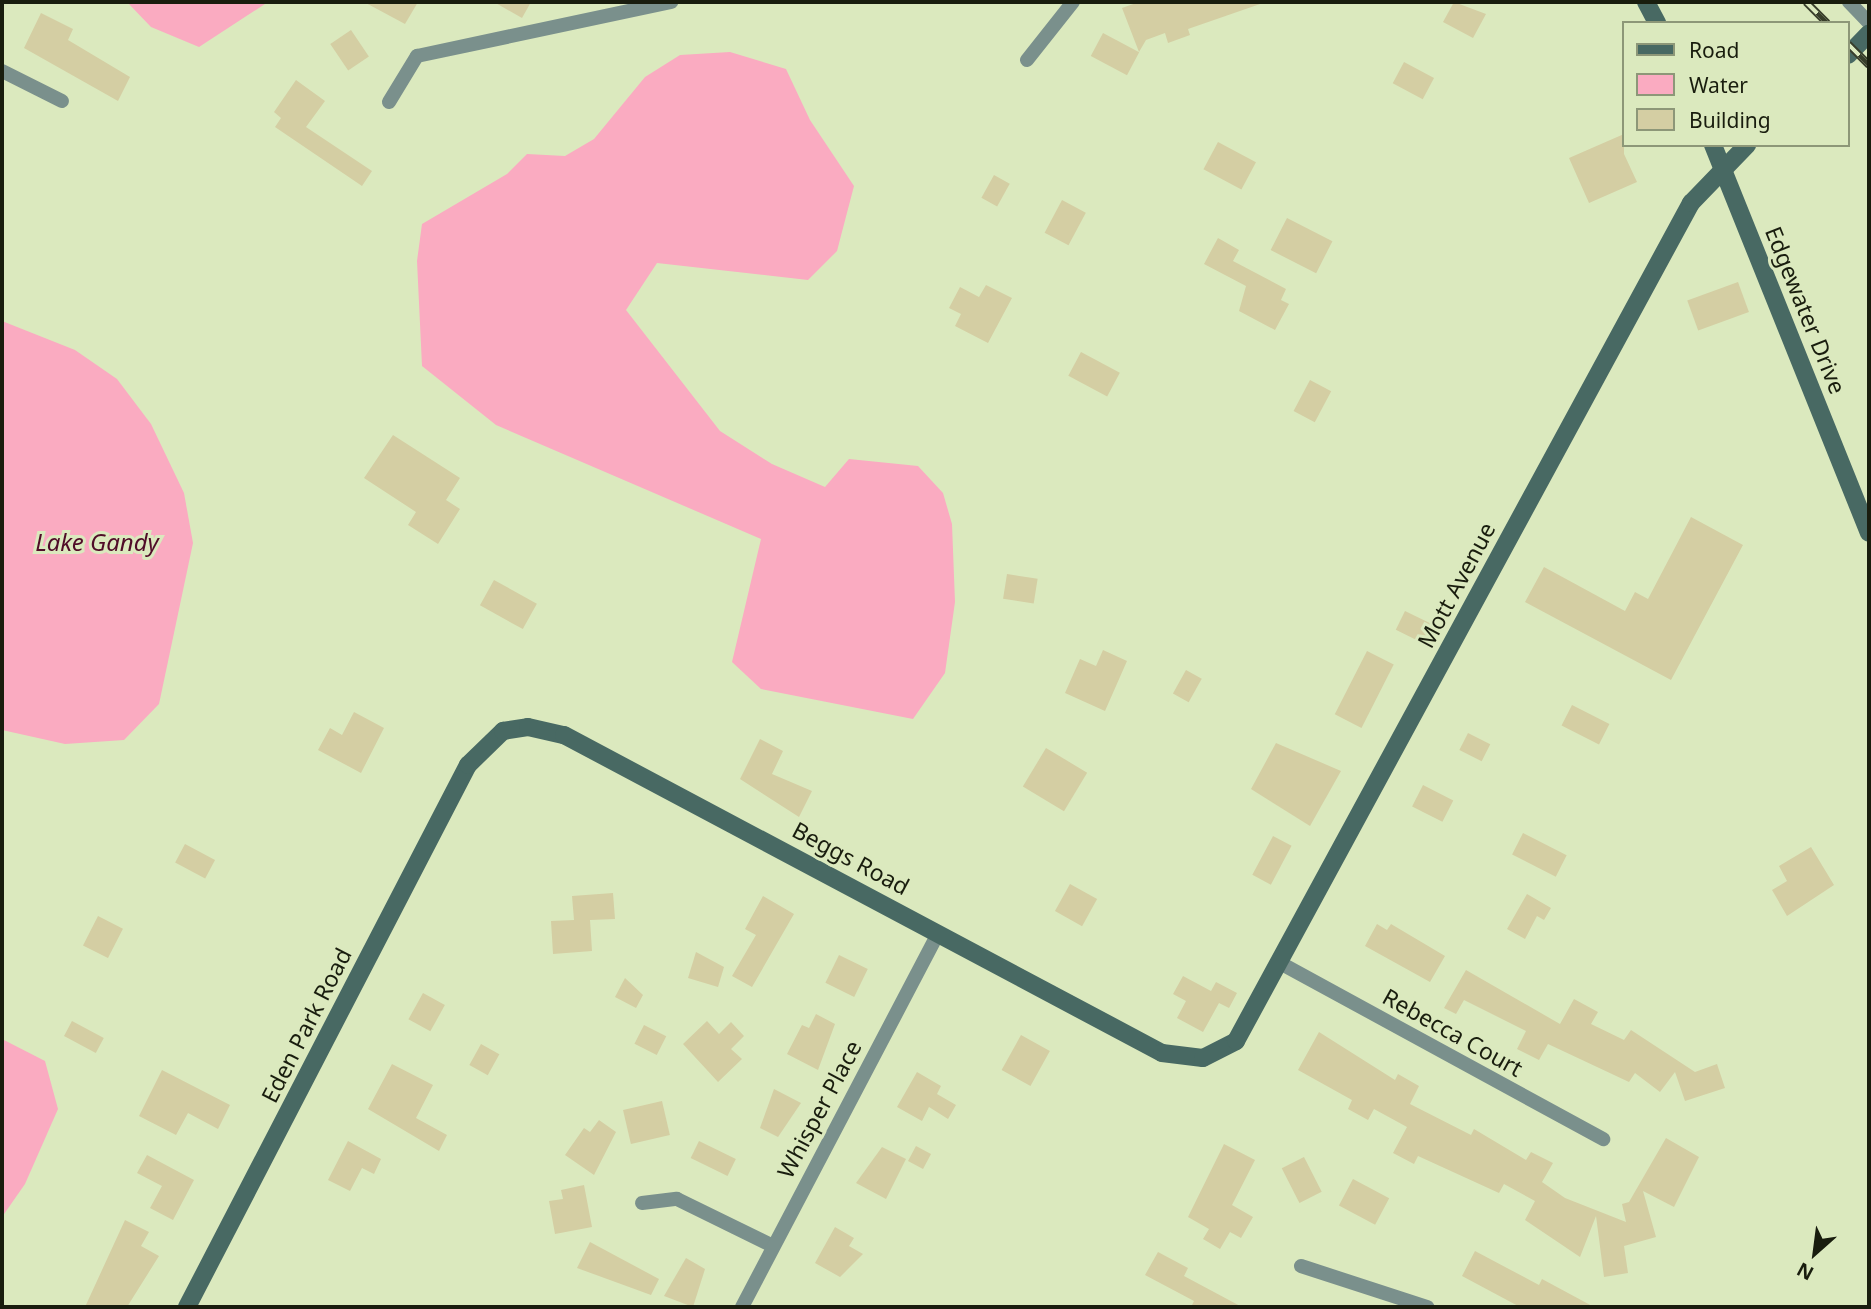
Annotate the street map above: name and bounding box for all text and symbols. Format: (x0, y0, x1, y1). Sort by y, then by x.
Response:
legend (1622, 21, 1850, 147)
text: Road (1689, 36, 1739, 64)
text: Water (1689, 71, 1748, 99)
text: Building (1689, 106, 1771, 134)
street label: Edgewater Drive (1760, 222, 1852, 398)
street label: Mott Avenue (1411, 518, 1501, 652)
water label: Lake Gandy (35, 528, 159, 556)
street label: Beggs Road (788, 816, 914, 900)
street label: Eden Park Road (255, 943, 357, 1107)
street label: Rebecca Court (1378, 982, 1528, 1082)
street label: Whisper Place (771, 1035, 867, 1183)
north arrow (1780, 1218, 1850, 1288)
text: N (1792, 1256, 1818, 1287)

